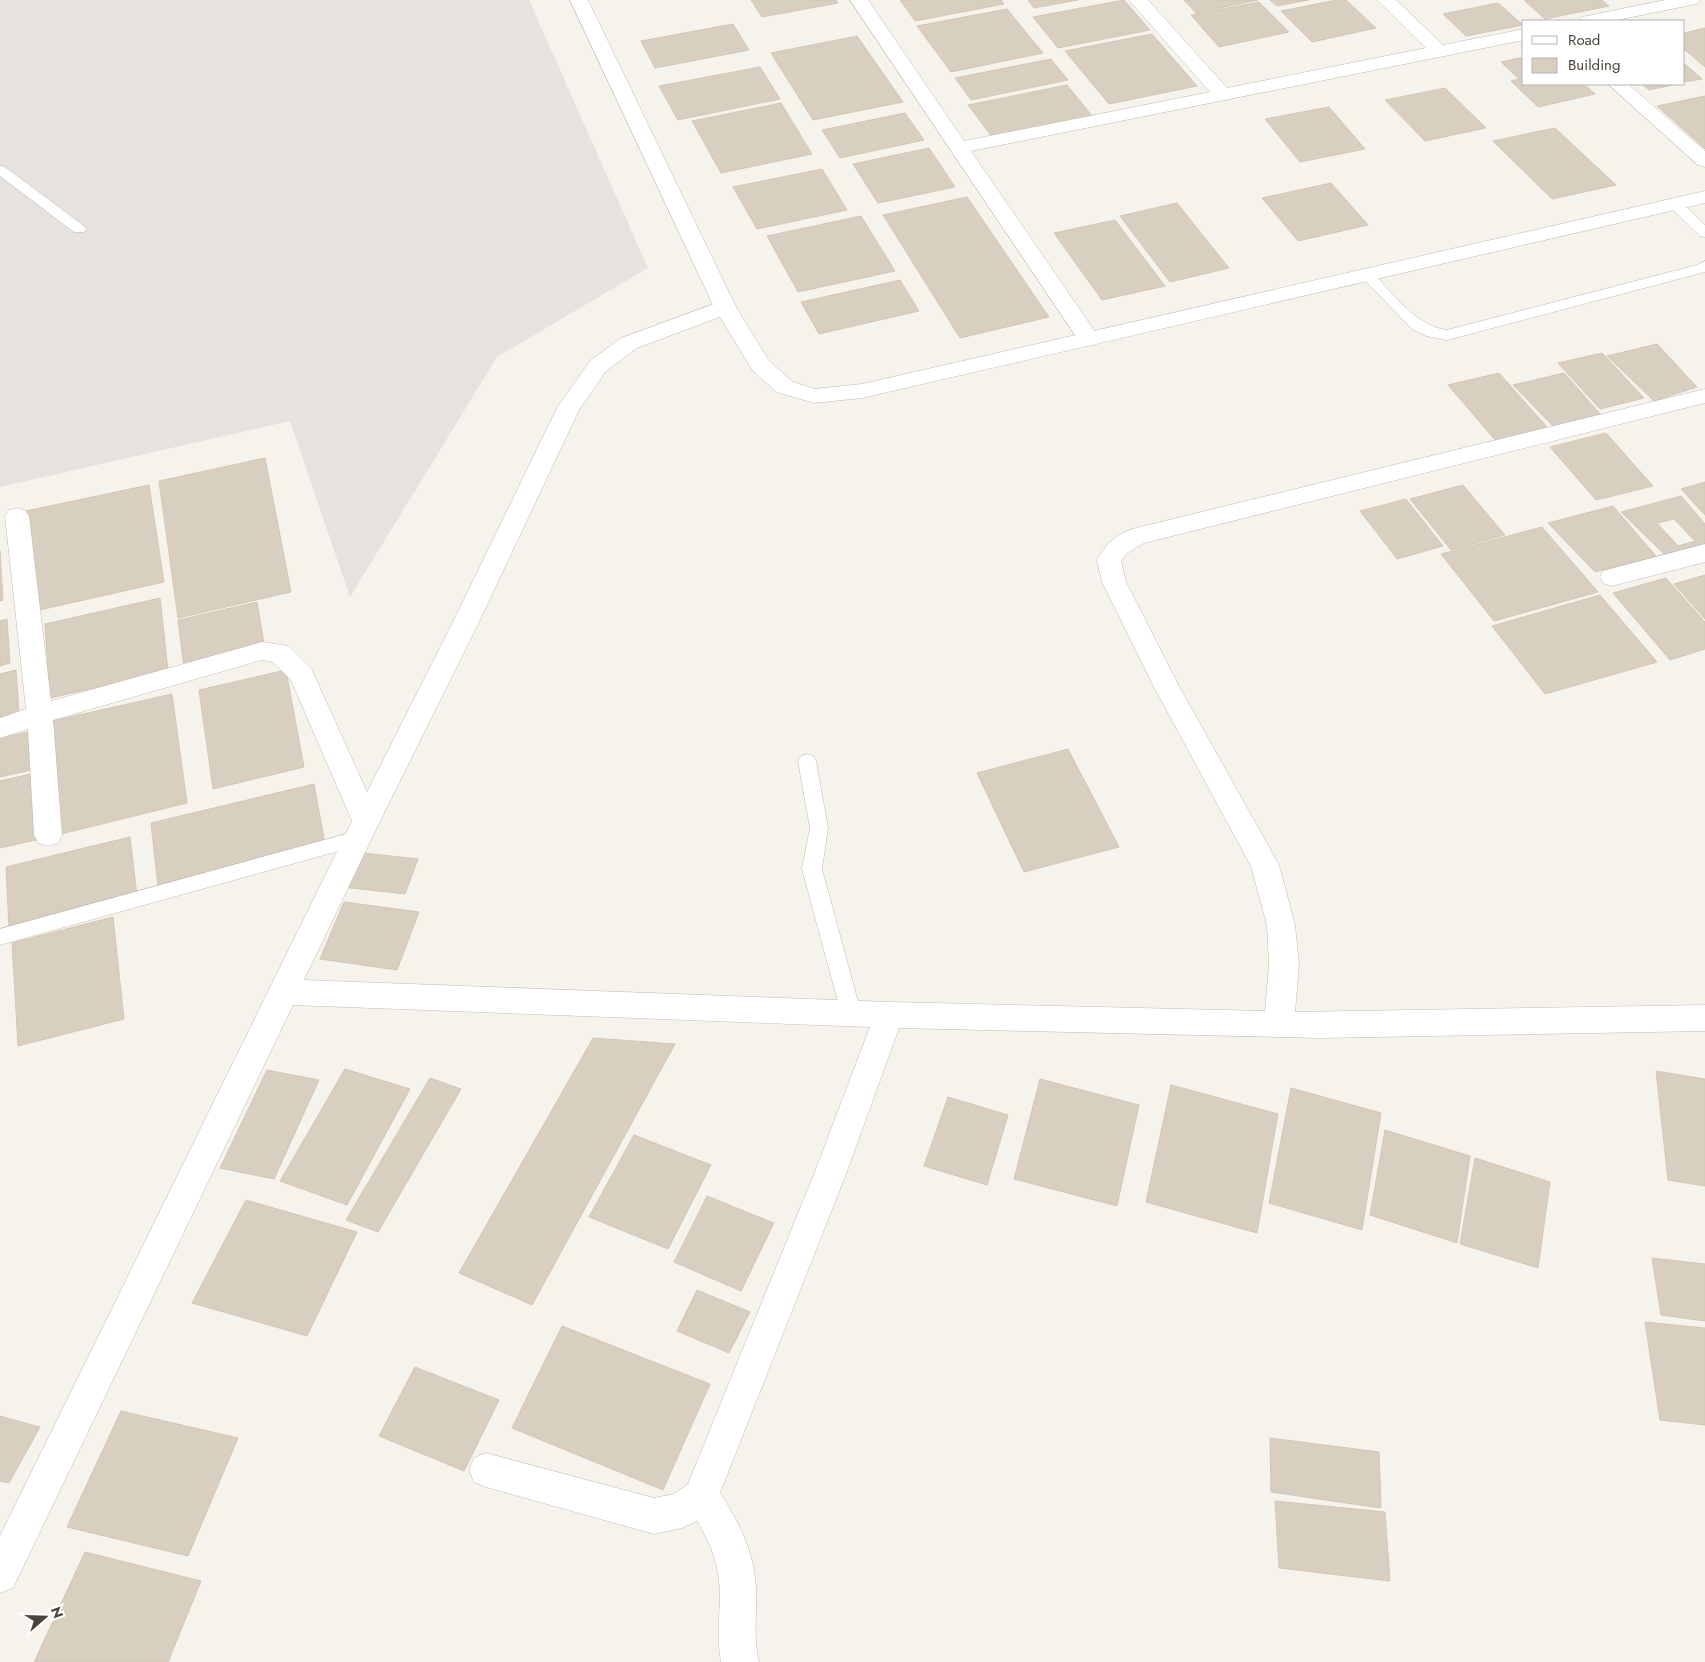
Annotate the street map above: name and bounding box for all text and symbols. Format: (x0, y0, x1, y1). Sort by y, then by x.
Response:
legend (1522, 20, 1685, 85)
text: Road (1568, 29, 1600, 51)
text: Building (1568, 54, 1620, 76)
north arrow (20, 1592, 70, 1642)
text: N (46, 1604, 69, 1621)

